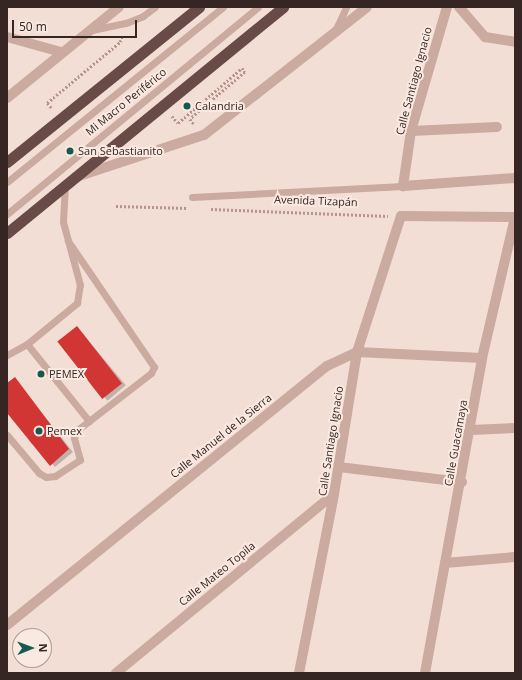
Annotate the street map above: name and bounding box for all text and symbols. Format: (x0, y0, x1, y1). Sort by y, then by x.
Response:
scale bar (14, 12, 139, 38)
text: 50 m (19, 18, 47, 35)
street label: Calle Santiago Ignacio (393, 26, 435, 136)
street label: Mi Macro Periférico (83, 65, 169, 139)
place label: Calandria (195, 99, 244, 113)
marker: Calandria (182, 101, 192, 111)
place label: San Sebastianito (78, 144, 163, 158)
marker: San Sebastianito (65, 146, 75, 156)
street label: Avenida Tizapán (274, 193, 358, 209)
place label: PEMEX (49, 367, 84, 381)
marker: PEMEX (36, 369, 46, 379)
street label: Calle Santiago Ignacio (316, 385, 346, 497)
street label: Calle Manuel de la Sierra (168, 391, 274, 481)
street label: Calle Guacamaya (442, 399, 470, 487)
place label: Pemex (47, 424, 82, 438)
marker: Pemex (34, 426, 44, 436)
street label: Calle Mateo Topila (176, 539, 258, 609)
north arrow (12, 628, 52, 668)
text: N (36, 643, 51, 652)

